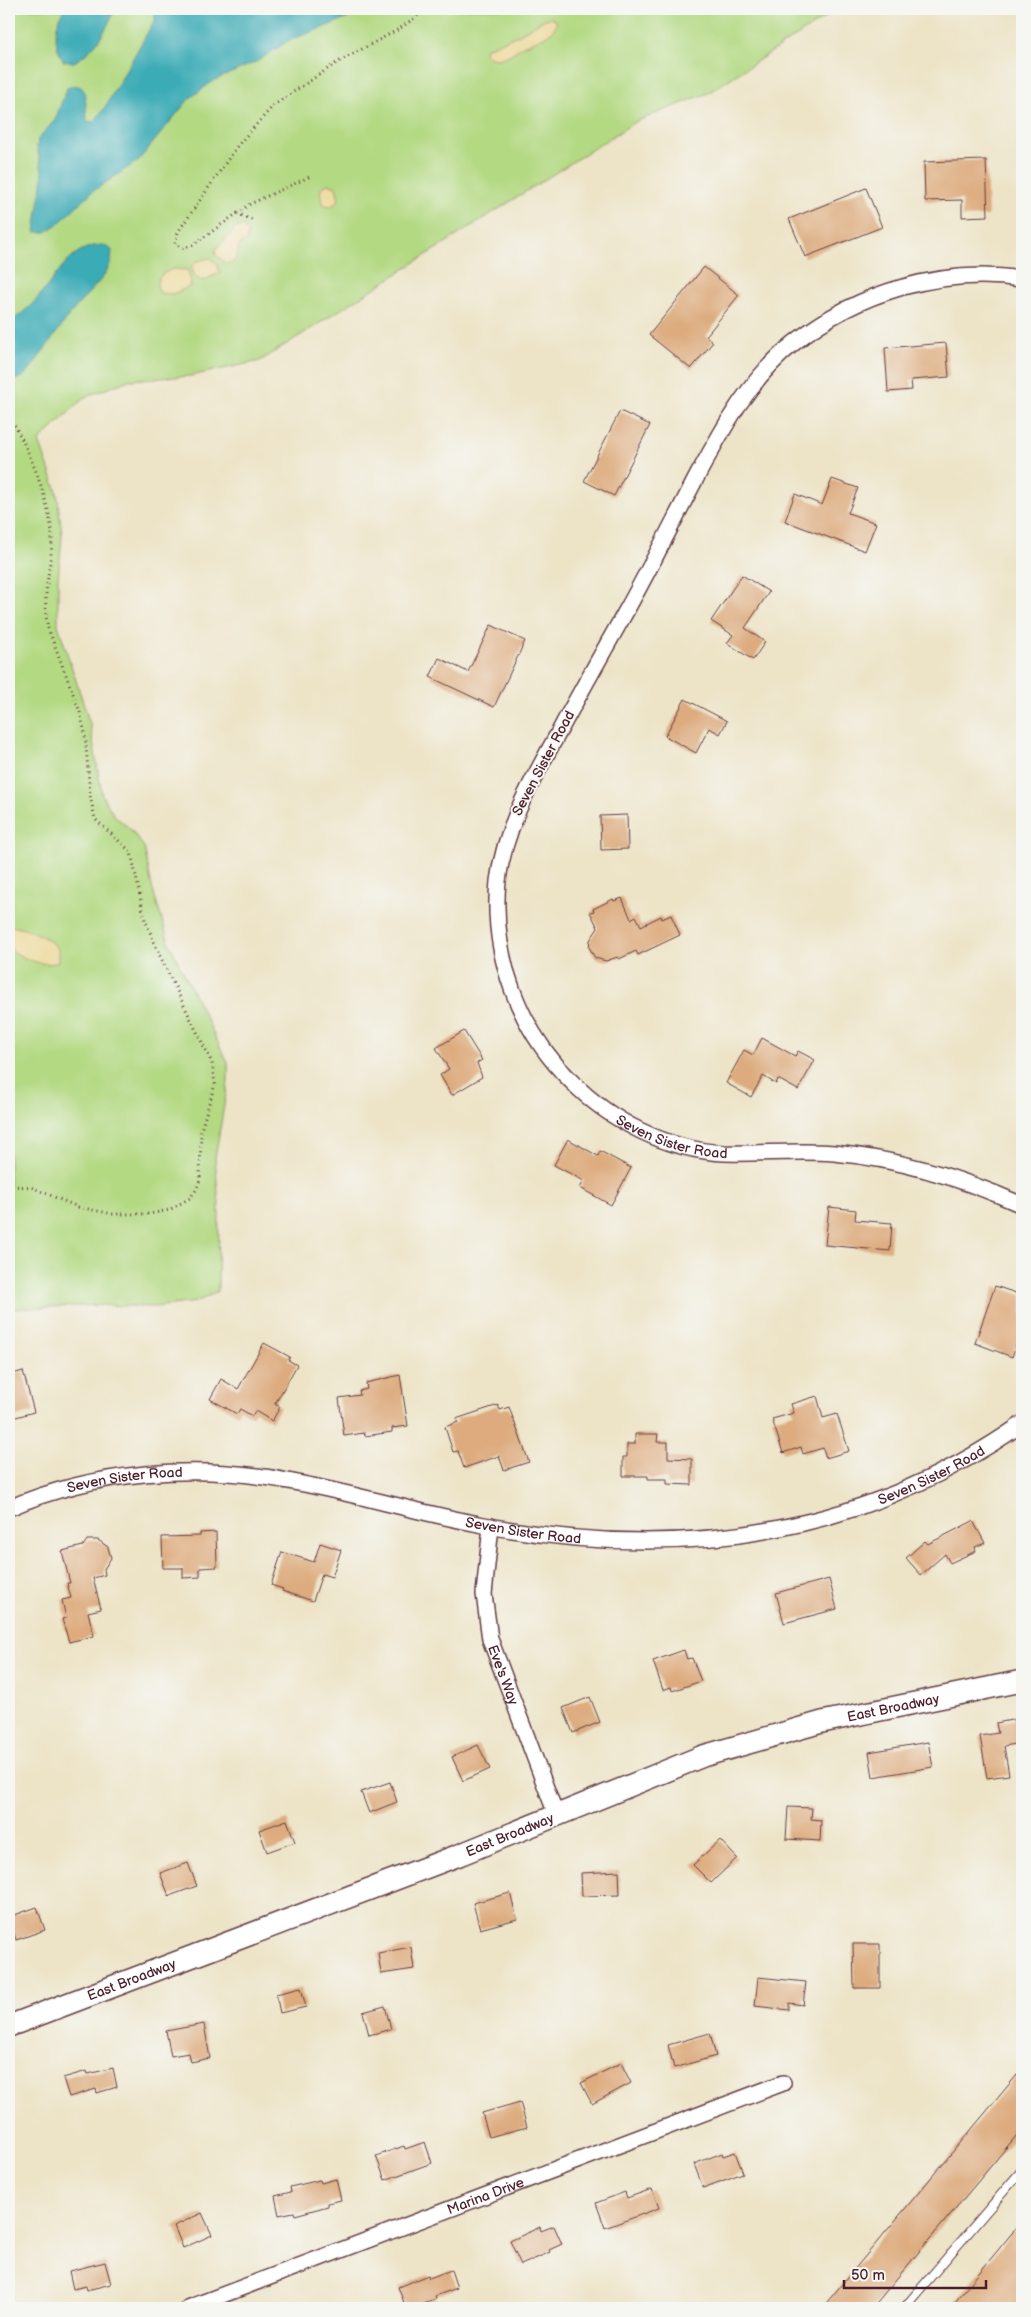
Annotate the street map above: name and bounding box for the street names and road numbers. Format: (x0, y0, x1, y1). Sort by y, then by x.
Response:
street label: Seven Sister Road (509, 708, 578, 819)
street label: Seven Sister Road (613, 1111, 728, 1162)
street label: Seven Sister Road (876, 1442, 988, 1508)
street label: Seven Sister Road (65, 1464, 183, 1497)
street label: Seven Sister Road (464, 1514, 582, 1547)
street label: Eve's Way (484, 1643, 522, 1708)
street label: East Broadway (846, 1690, 941, 1726)
street label: East Broadway (463, 1809, 557, 1860)
street label: East Broadway (85, 1955, 179, 2004)
street label: Marina Drive (445, 2174, 526, 2218)

